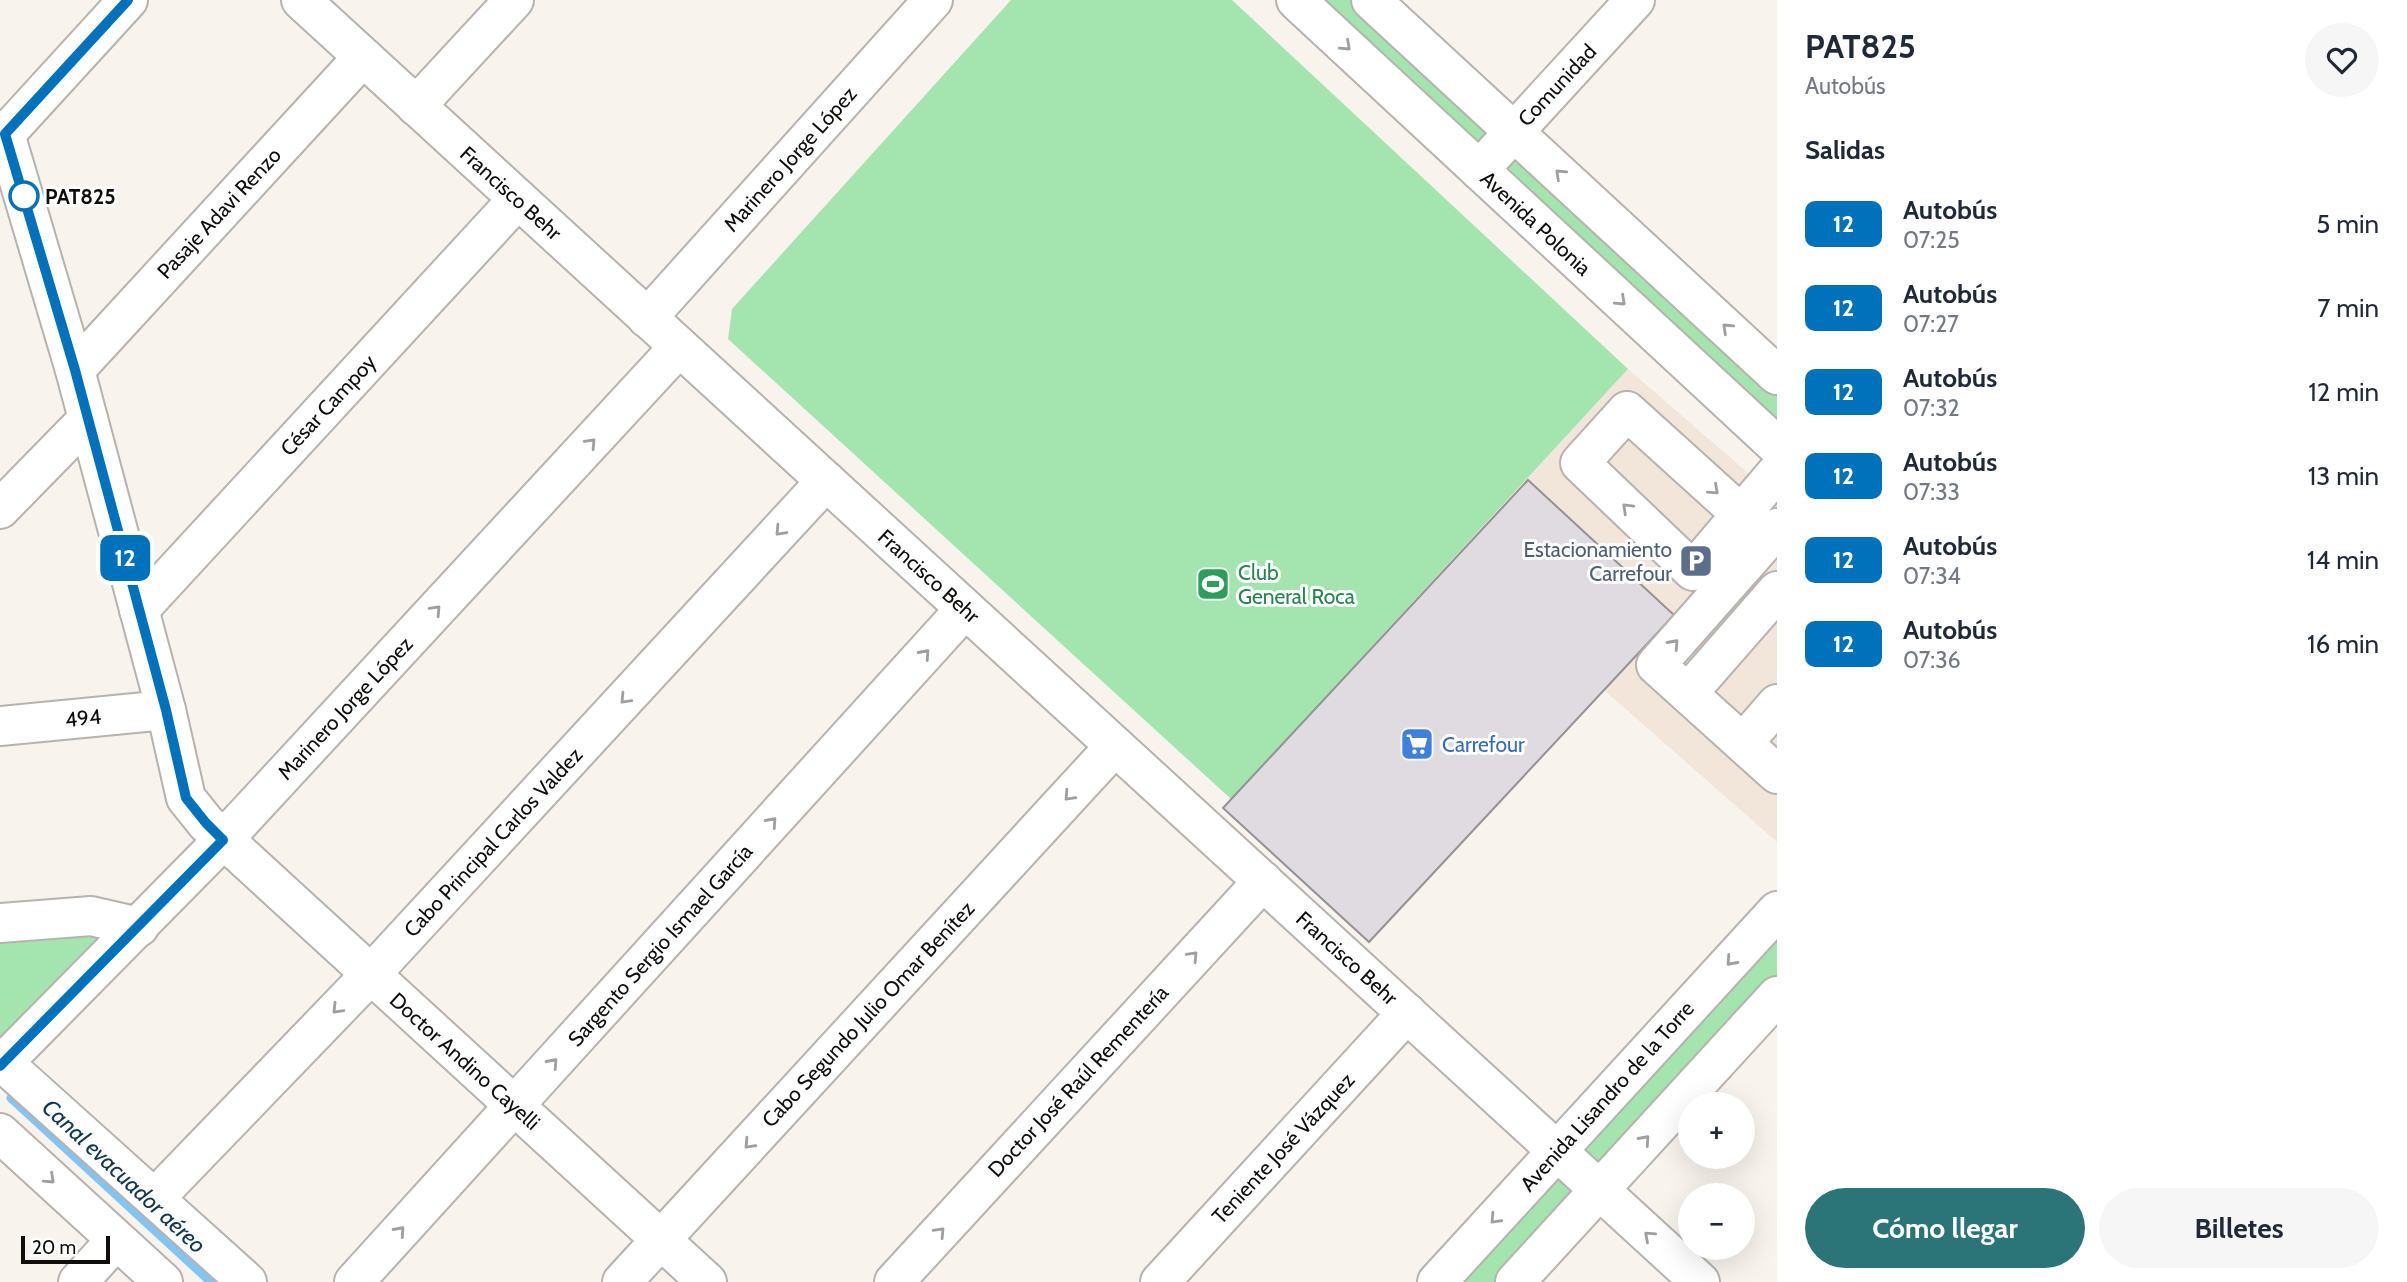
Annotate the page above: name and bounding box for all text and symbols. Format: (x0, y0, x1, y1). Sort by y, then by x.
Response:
button: heart (2305, 23, 2379, 97)
text: PAT825 (1805, 26, 1916, 66)
one-way arrow (1338, 38, 1351, 51)
street label: Comunidad (1513, 39, 1601, 131)
text: Autobús (1805, 72, 1886, 100)
street label: Marinero Jorge López (718, 81, 862, 237)
text: Salidas (1805, 134, 1885, 166)
street label: Francisco Behr (455, 141, 567, 245)
street label: Pasaje Adavi Renzo (152, 142, 287, 284)
street label: Avenida Polonia (1476, 166, 1596, 280)
one-way arrow (1555, 170, 1568, 182)
marker: PAT825 (9, 181, 39, 211)
place label: PAT825 (45, 184, 115, 209)
text: Autobús (1903, 194, 1997, 226)
text: 5 min (2316, 208, 2379, 240)
text: 12 (1833, 209, 1854, 238)
text: 07:25 (1903, 226, 1960, 254)
text: Autobús (1903, 278, 1997, 310)
text: 7 min (2317, 292, 2379, 324)
one-way arrow (1613, 293, 1626, 305)
text: 12 (1833, 293, 1854, 322)
text: 07:27 (1903, 310, 1959, 338)
one-way arrow (1722, 324, 1735, 337)
street label: César Campoy (275, 349, 381, 461)
text: Autobús (1903, 362, 1997, 394)
text: 12 min (2308, 376, 2379, 408)
text: 12 (1833, 377, 1854, 406)
text: 07:32 (1903, 394, 1960, 422)
one-way arrow (582, 438, 595, 451)
text: Autobús (1903, 446, 1997, 478)
text: 13 min (2308, 460, 2379, 492)
text: 12 (1833, 461, 1854, 490)
text: 07:33 (1903, 478, 1960, 506)
one-way arrow (1706, 482, 1719, 494)
one-way arrow (1622, 503, 1635, 516)
one-way arrow (775, 523, 788, 536)
street label: Francisco Behr (873, 524, 985, 628)
text: Autobús (1903, 530, 1997, 562)
line badge: 12 (94, 535, 156, 581)
place label: Estacionamiento Carrefour (1524, 537, 1672, 586)
parking icon: Estacionamiento Carrefour (1677, 542, 1715, 580)
text: 12 (114, 543, 136, 572)
text: 14 min (2307, 544, 2379, 576)
text: 12 (1833, 545, 1854, 574)
place label: Club General Roca (1238, 560, 1355, 609)
text: 07:34 (1903, 562, 1961, 590)
sports icon: Club General Roca (1194, 565, 1232, 603)
one-way arrow (428, 605, 440, 618)
text: Autobús (1903, 614, 1997, 646)
text: 16 min (2307, 628, 2379, 660)
text: 12 (1833, 629, 1854, 658)
street label: Marinero Jorge López (272, 631, 418, 785)
one-way arrow (1666, 639, 1679, 652)
text: 07:36 (1903, 646, 1961, 674)
one-way arrow (916, 649, 929, 662)
one-way arrow (621, 691, 634, 704)
street label: 494 (64, 704, 102, 732)
supermarket icon: Carrefour (1398, 725, 1436, 763)
place label: Carrefour (1442, 732, 1525, 757)
street label: Cabo Principal Carlos Valdez (399, 742, 587, 942)
one-way arrow (1064, 788, 1077, 801)
one-way arrow (764, 817, 776, 830)
street label: Sargento Sergio Ismael García (563, 839, 757, 1051)
street label: Cabo Segundo Julio Omar Benítez (757, 896, 979, 1132)
street label: Francisco Behr (1291, 906, 1403, 1010)
one-way arrow (1185, 951, 1198, 964)
one-way arrow (1727, 953, 1739, 966)
street label: Doctor José Raúl Rementería (983, 980, 1173, 1182)
street label: Doctor Andino Cayelli (385, 987, 545, 1135)
street label: Avenida Lisandro de la Torre (1515, 996, 1699, 1196)
one-way arrow (333, 1001, 346, 1014)
one-way arrow (545, 1058, 557, 1071)
street label: Teniente José Vázquez (1207, 1067, 1359, 1229)
map controls (1678, 1092, 1755, 1260)
button: + (1678, 1092, 1755, 1169)
water label: Canal evacuador aéreo (36, 1093, 212, 1259)
one-way arrow (1637, 1135, 1649, 1148)
one-way arrow (745, 1136, 757, 1149)
one-way arrow (42, 1171, 55, 1183)
button: − (1678, 1183, 1755, 1260)
button: Cómo llegar (1805, 1188, 2085, 1268)
button: Billetes (2099, 1188, 2379, 1268)
one-way arrow (1491, 1211, 1503, 1224)
one-way arrow (392, 1227, 404, 1240)
one-way arrow (932, 1227, 944, 1240)
one-way arrow (1644, 1232, 1657, 1244)
scale bar (21, 1233, 110, 1265)
text: 20 m (32, 1236, 76, 1259)

